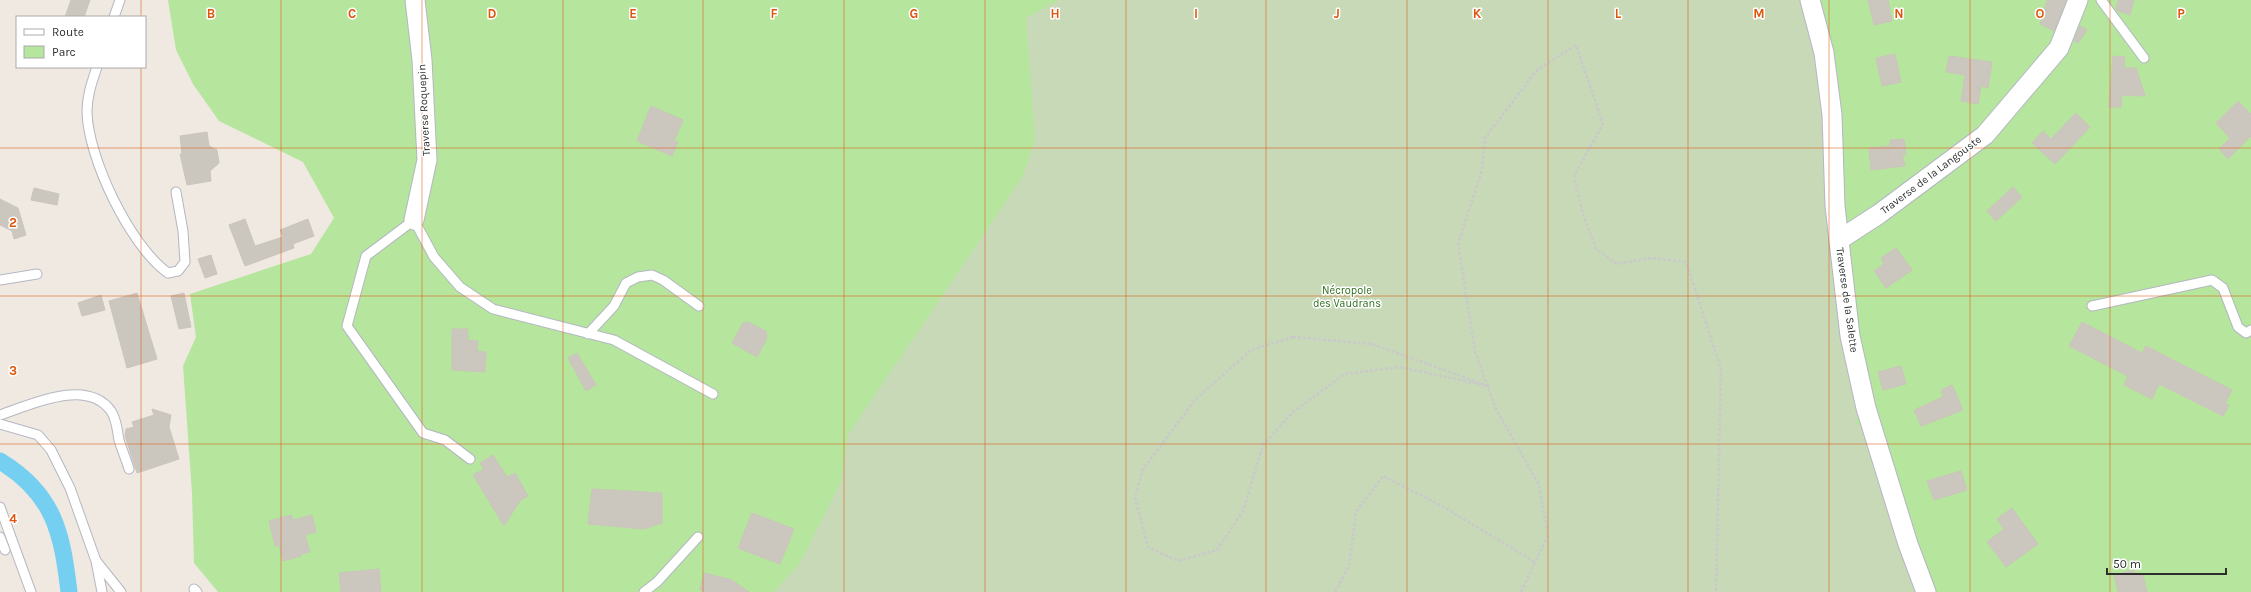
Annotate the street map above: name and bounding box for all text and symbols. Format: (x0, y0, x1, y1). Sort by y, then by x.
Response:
text: B (207, 6, 215, 21)
text: C (348, 6, 356, 21)
text: D (488, 6, 497, 21)
text: E (629, 6, 637, 21)
text: F (770, 6, 778, 21)
text: G (910, 6, 918, 21)
text: H (1050, 6, 1060, 21)
text: I (1194, 6, 1198, 21)
text: J (1334, 6, 1340, 21)
text: K (1473, 6, 1482, 21)
text: L (1615, 6, 1622, 21)
text: M (1753, 6, 1765, 21)
text: N (1894, 6, 1904, 21)
text: O (2036, 6, 2045, 21)
text: P (2177, 6, 2185, 21)
legend (16, 16, 146, 68)
text: Route (52, 25, 84, 39)
text: Parc (52, 45, 76, 59)
street label: Traverse Roquepin (415, 64, 433, 156)
street label: Traverse de la Langouste (1878, 133, 1984, 217)
text: 2 (9, 215, 17, 230)
street label: Traverse de la Salette (1833, 247, 1861, 354)
park label: Nécropole des Vaudrans (1313, 284, 1381, 310)
text: 3 (9, 363, 17, 378)
text: 4 (9, 511, 17, 526)
scale bar (2107, 550, 2226, 576)
text: 50 m (2113, 557, 2141, 571)

